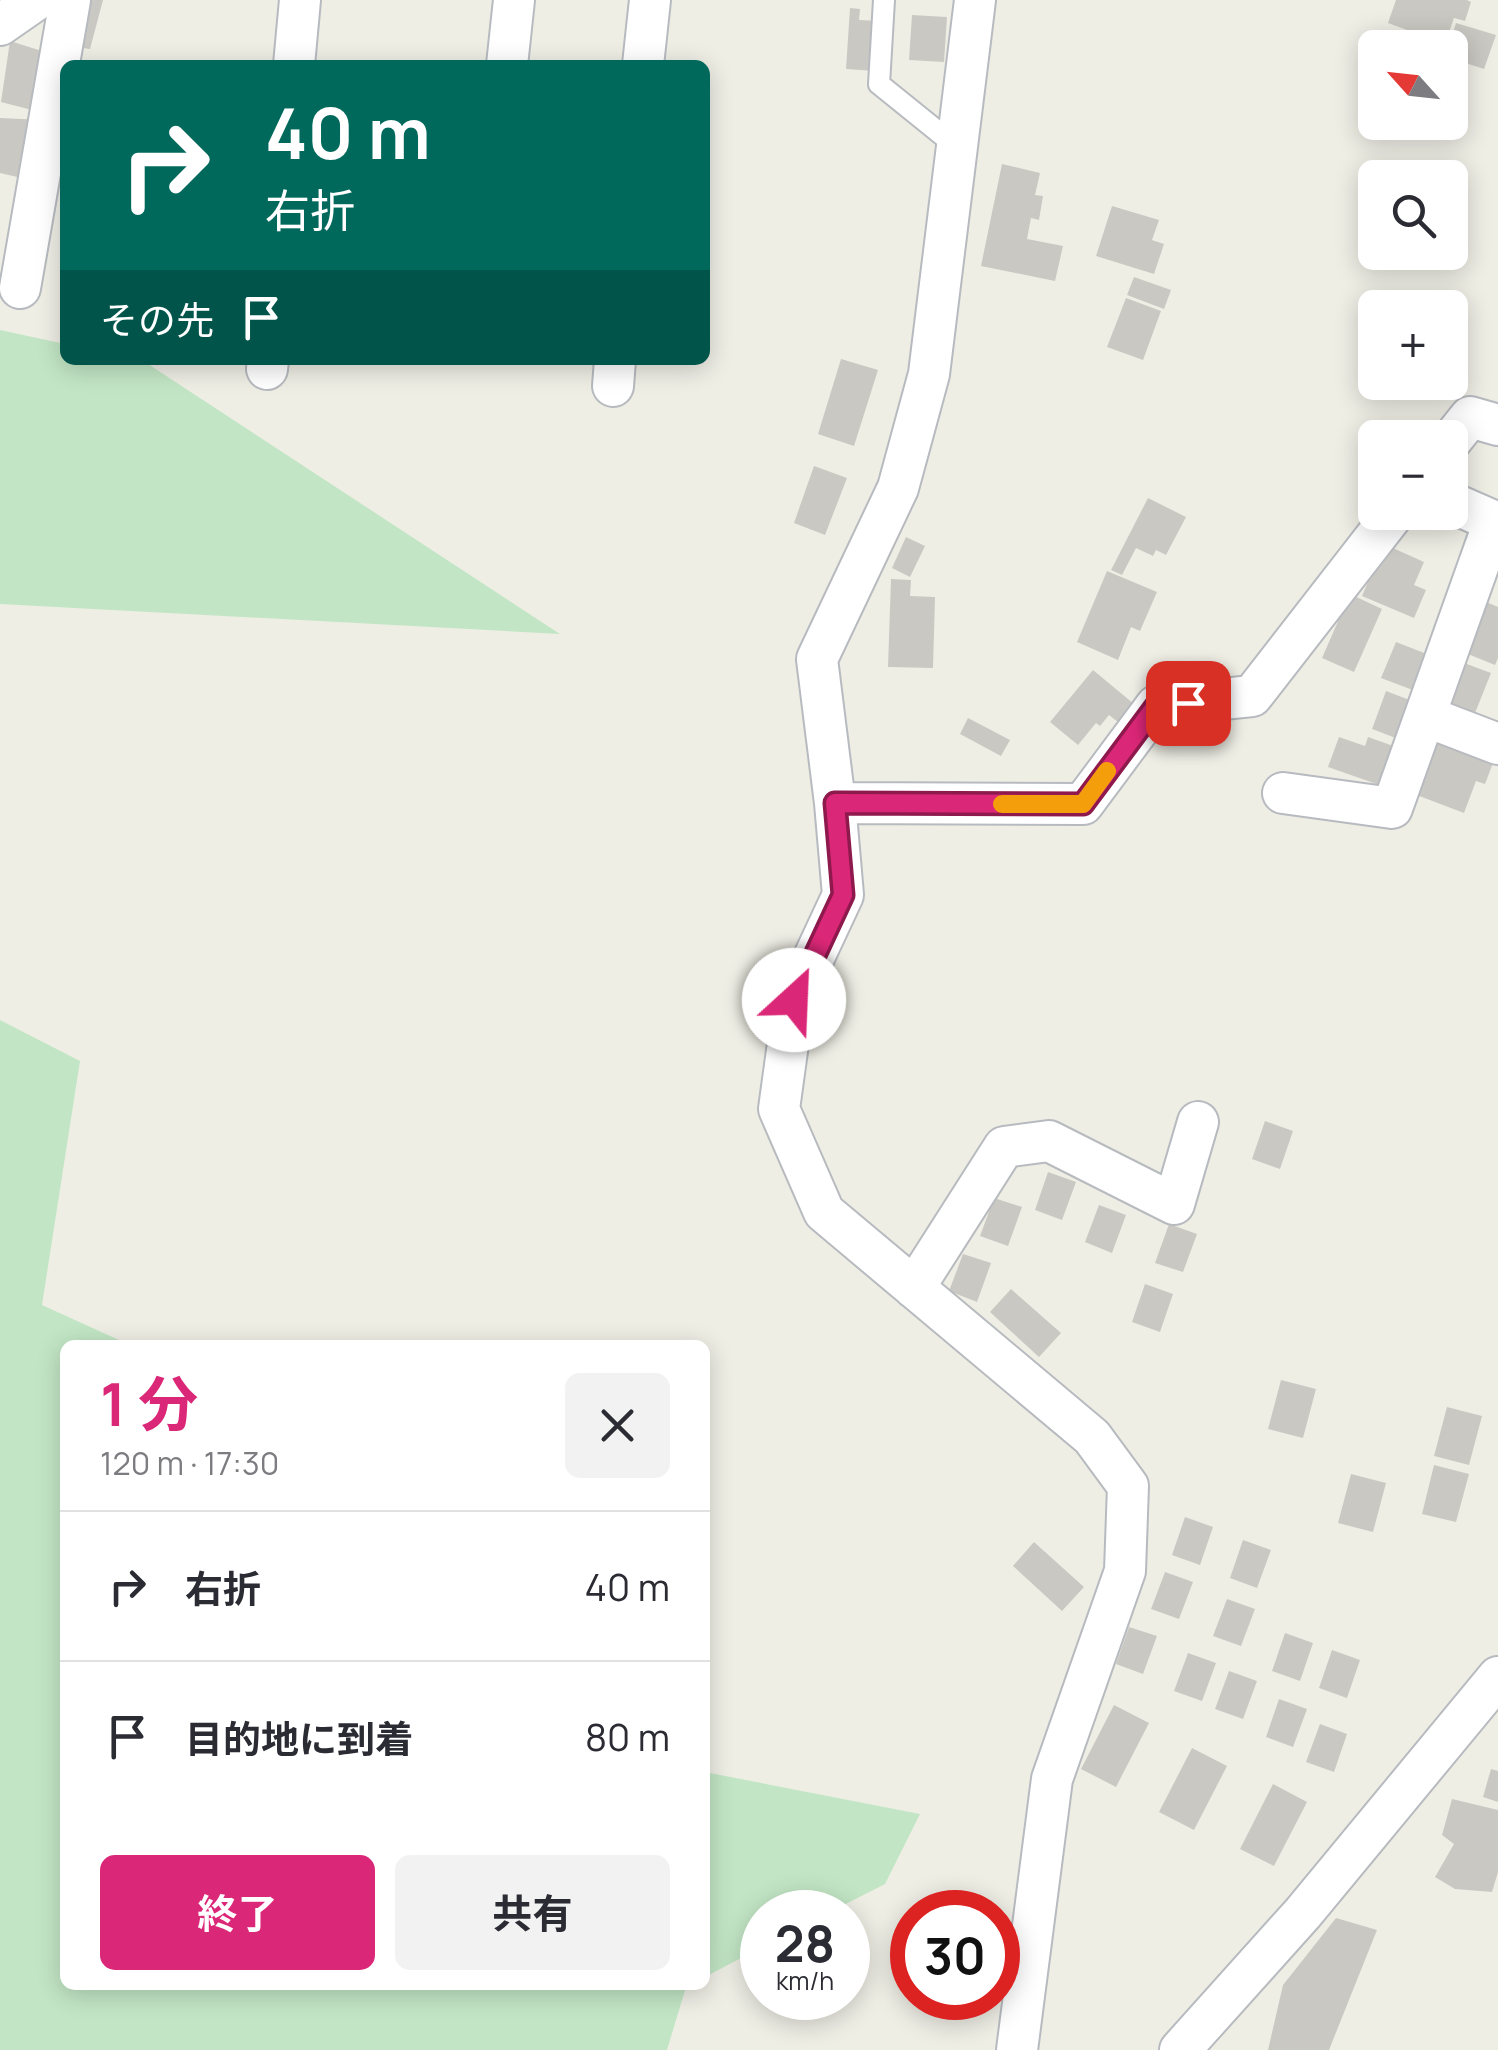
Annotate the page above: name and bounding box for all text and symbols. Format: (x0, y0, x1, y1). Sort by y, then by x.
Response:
north arrow (1358, 30, 1468, 140)
map controls (1358, 30, 1468, 530)
text: 40 m (265, 84, 431, 180)
icon: right (100, 100, 230, 230)
button: search (1358, 160, 1468, 270)
text: 右折 (265, 179, 355, 241)
icon: arrive (234, 290, 289, 345)
button: + (1358, 290, 1468, 400)
text: その先 (100, 293, 214, 345)
button: − (1358, 420, 1468, 530)
pin (1146, 661, 1231, 746)
icon: arrive (1161, 676, 1216, 731)
position arrow (742, 948, 846, 1052)
text: 1 分 (100, 1362, 198, 1444)
button: close (565, 1373, 670, 1478)
text: 120 m · 17:30 (100, 1441, 279, 1485)
icon: right (100, 1559, 155, 1614)
text: 40 m (585, 1560, 670, 1612)
text: 右折 (185, 1562, 261, 1614)
icon: arrive (100, 1709, 155, 1764)
text: 80 m (585, 1710, 670, 1762)
text: 目的地に到着 (185, 1712, 413, 1764)
button: 終了 (100, 1855, 375, 1970)
button: 共有 (395, 1855, 670, 1970)
speed limit sign: 30 (890, 1890, 1020, 2020)
text: 28 (775, 1909, 835, 1977)
text: km/h (776, 1963, 834, 1998)

